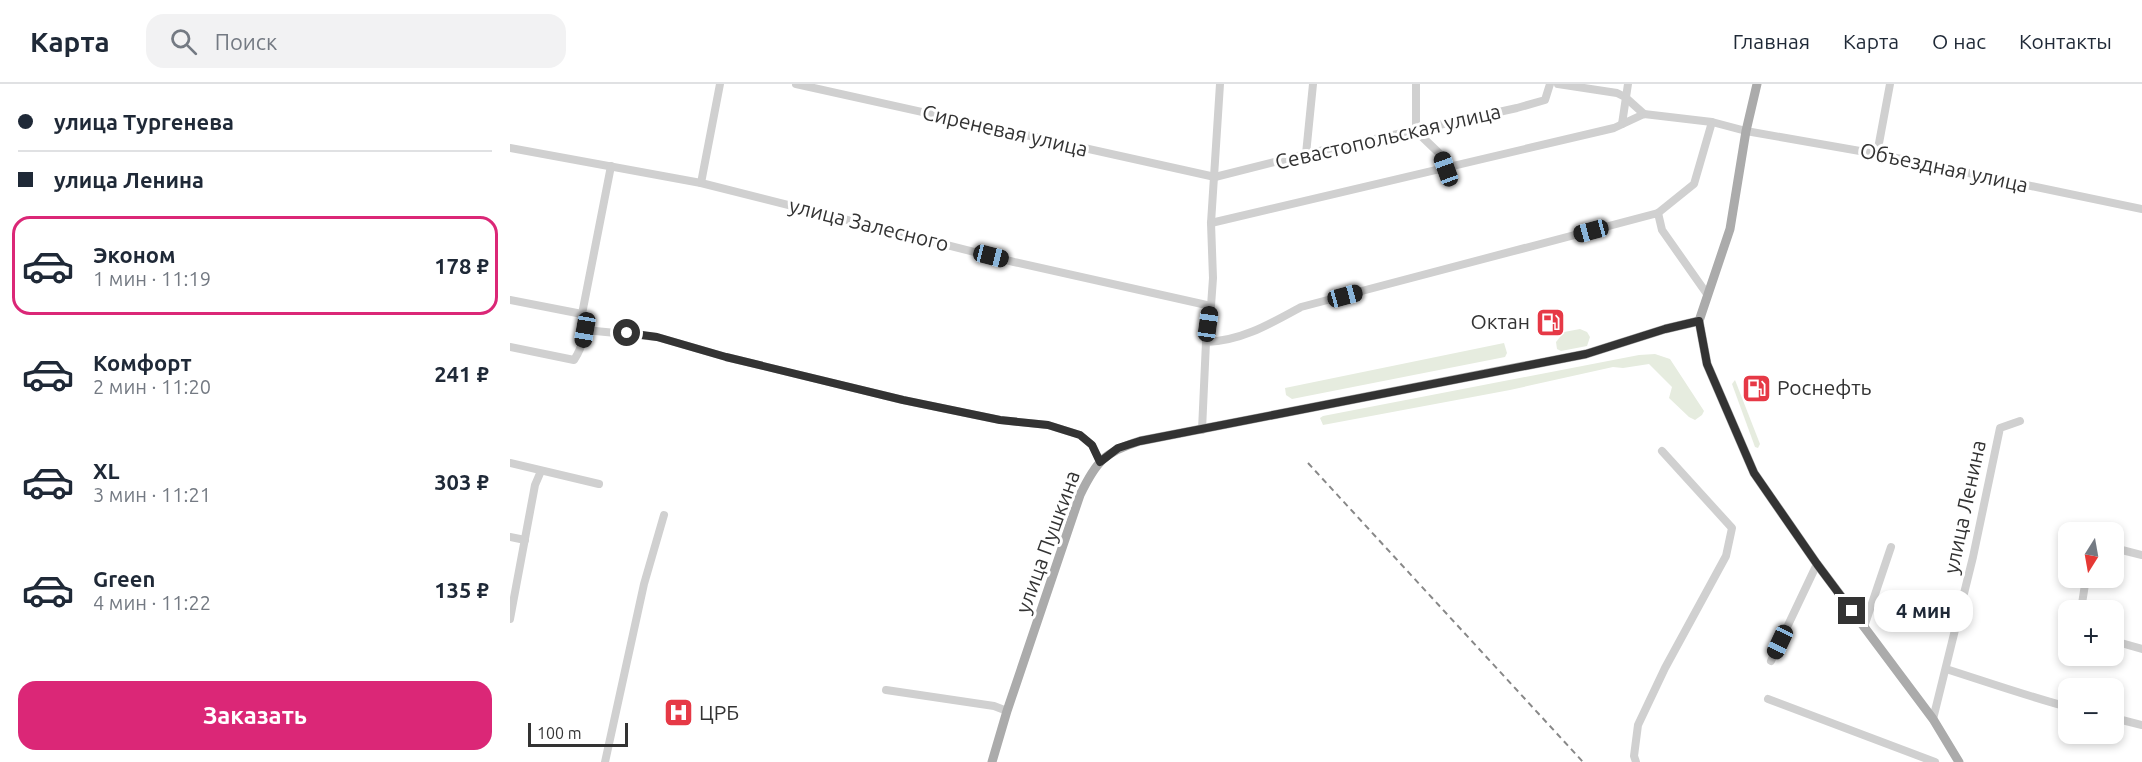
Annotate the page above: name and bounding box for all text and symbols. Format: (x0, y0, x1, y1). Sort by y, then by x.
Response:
search box (146, 14, 566, 68)
icon: search (167, 25, 200, 58)
text: Карта (30, 26, 110, 57)
text: Поиск (215, 29, 277, 54)
text: Главная (1733, 29, 1810, 53)
text: Карта (1843, 29, 1899, 53)
text: О нас (1932, 29, 1986, 53)
text: Контакты (2019, 29, 2112, 53)
street label: Севастопольская улица (1273, 98, 1503, 174)
street label: Сиреневая улица (920, 99, 1090, 161)
text: улица Тургенева (54, 109, 234, 134)
street label: Объездная улица (1858, 137, 2031, 197)
car (1431, 149, 1461, 189)
text: улица Ленина (54, 167, 204, 192)
street label: улица Залесного (787, 193, 952, 255)
car (1571, 218, 1611, 244)
icon: car (21, 239, 75, 293)
text: Эконом (93, 242, 175, 267)
car (971, 243, 1011, 269)
text: 178 ₽ (434, 253, 489, 278)
text: 1 мин · 11:19 (93, 267, 211, 290)
car (1325, 283, 1365, 309)
car (1197, 305, 1219, 343)
fuel station icon: Октан (1535, 306, 1567, 338)
place label: Октан (1470, 309, 1530, 333)
car (573, 311, 597, 349)
route start (613, 319, 640, 346)
icon: car (21, 347, 75, 401)
text: Комфорт (93, 350, 192, 375)
text: 241 ₽ (434, 361, 489, 386)
fuel station icon: Роснефть (1740, 372, 1772, 404)
text: 2 мин · 11:20 (93, 375, 211, 398)
place label: Роснефть (1777, 375, 1871, 399)
street label: улица Ленина (1938, 438, 1990, 576)
icon: car (21, 455, 75, 509)
text: XL (93, 458, 120, 483)
street label: улица Пушкина (1010, 467, 1084, 616)
text: 303 ₽ (434, 469, 489, 494)
text: 3 мин · 11:21 (93, 483, 211, 506)
north arrow (2058, 522, 2124, 588)
map controls (2058, 522, 2124, 744)
icon: car (21, 563, 75, 617)
text: Green (93, 566, 155, 591)
text: 135 ₽ (434, 577, 489, 602)
callout: 4 мин (1873, 590, 1972, 632)
text: 4 мин · 11:22 (93, 591, 211, 614)
route end (1838, 597, 1865, 624)
text: 4 мин (1896, 599, 1951, 622)
button: + (2058, 600, 2124, 666)
car (1764, 622, 1796, 662)
button: − (2058, 678, 2124, 744)
button: Заказать (18, 681, 492, 750)
hospital icon: ЦРБ (662, 697, 694, 729)
place label: ЦРБ (699, 700, 739, 724)
scale bar (528, 720, 628, 748)
text: 100 m (537, 724, 582, 742)

